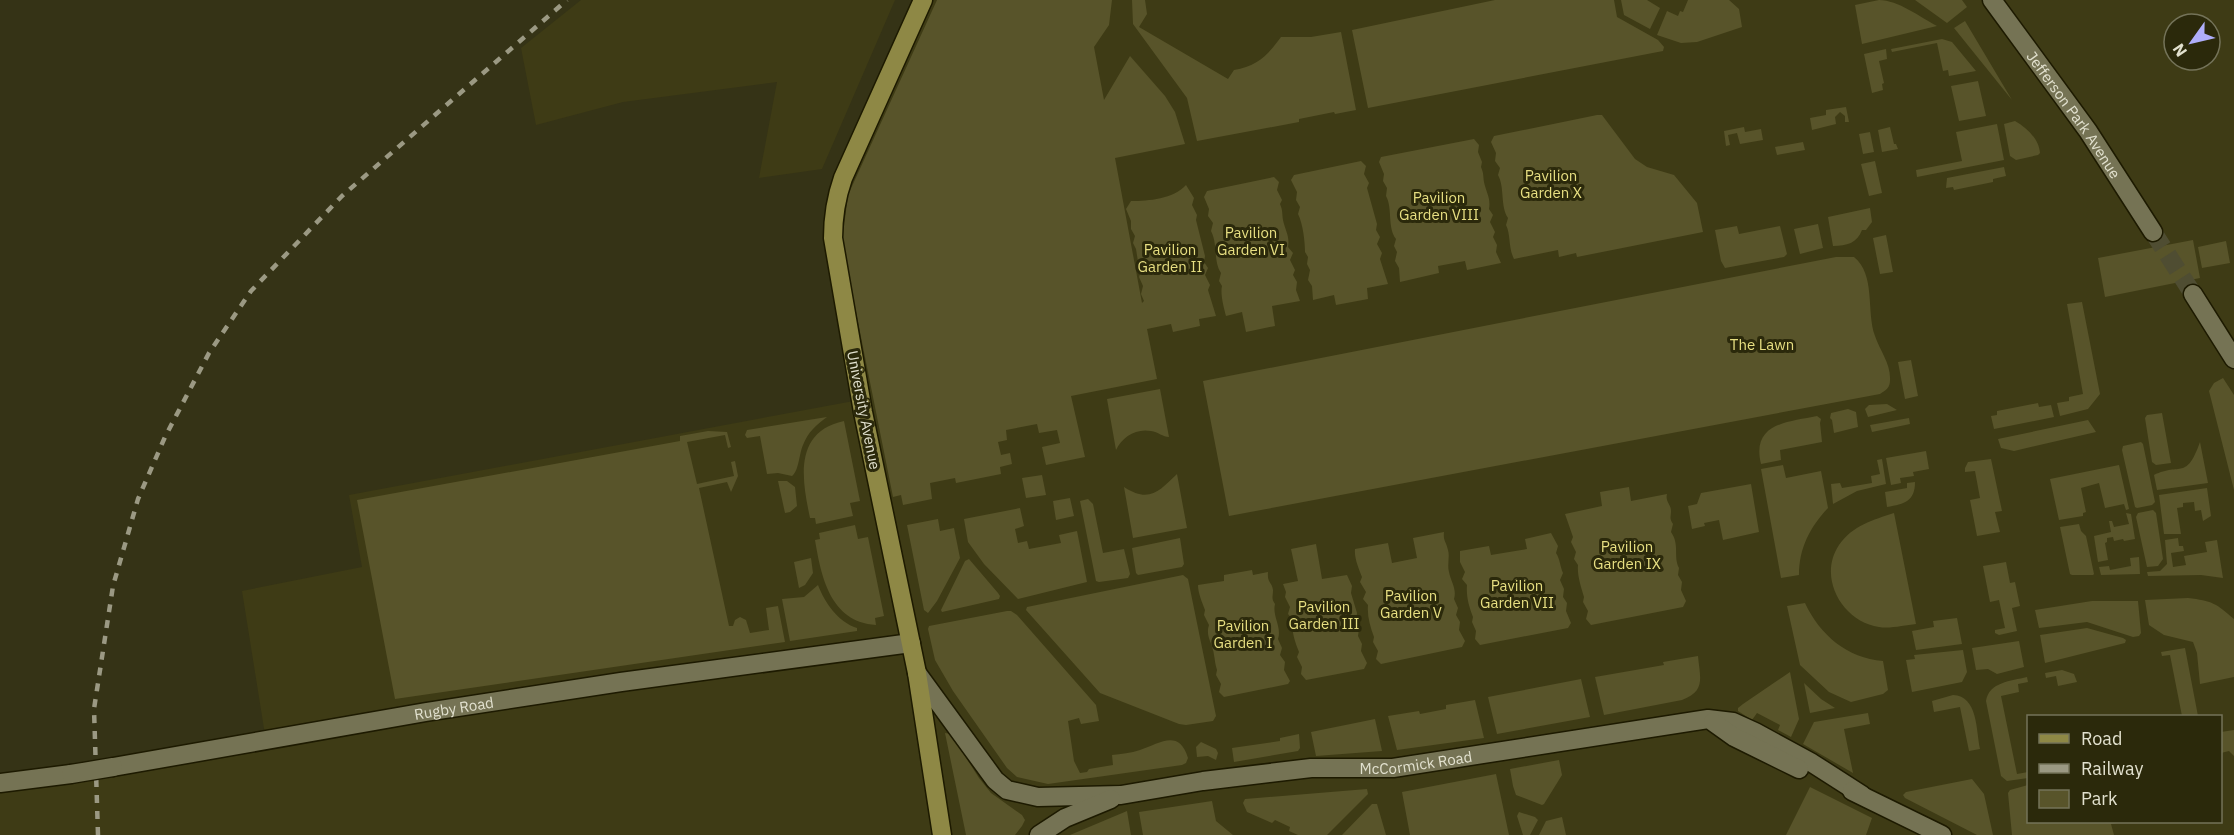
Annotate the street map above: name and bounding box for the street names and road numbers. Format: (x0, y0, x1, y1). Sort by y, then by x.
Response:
street label: Jefferson Park Avenue (2023, 47, 2125, 182)
street label: University Avenue (843, 349, 885, 471)
street label: Rugby Road (413, 692, 495, 723)
street label: McCormick Road (1360, 746, 1473, 778)

